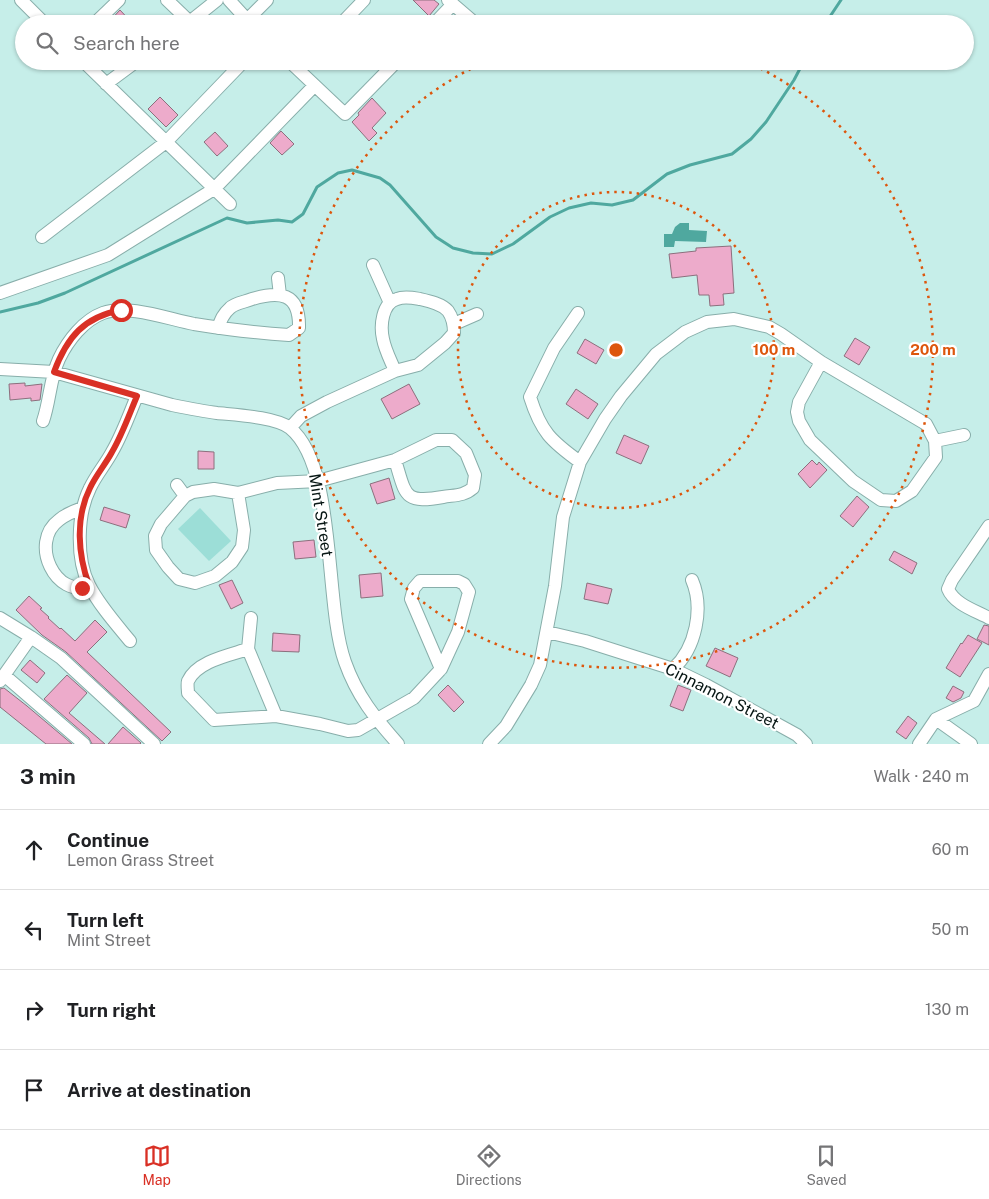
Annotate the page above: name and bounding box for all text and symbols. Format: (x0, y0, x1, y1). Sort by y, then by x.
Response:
search box (15, 15, 974, 70)
icon: search (33, 29, 61, 57)
text: Search here (73, 32, 180, 54)
route start (110, 299, 133, 322)
centre of rings (607, 341, 625, 359)
text: 100 m (753, 341, 795, 358)
text: 200 m (910, 341, 956, 358)
street label: Mint Street (305, 472, 337, 558)
route end (71, 577, 94, 600)
street label: Cinnamon Street (662, 659, 782, 733)
text: 3 min (20, 764, 76, 789)
text: Walk · 240 m (873, 767, 969, 786)
text: Continue (67, 829, 149, 851)
icon: ahead (20, 836, 48, 864)
text: 60 m (932, 840, 969, 859)
text: Lemon Grass Street (67, 851, 214, 870)
text: Turn left (67, 909, 144, 931)
icon: left (20, 916, 48, 944)
text: 50 m (931, 920, 969, 939)
text: Mint Street (67, 931, 151, 950)
icon: right (20, 996, 48, 1024)
text: Turn right (67, 999, 156, 1021)
text: 130 m (925, 1000, 969, 1019)
icon: arrive (20, 1076, 48, 1104)
text: Arrive at destination (67, 1079, 251, 1101)
tab: Map (142, 1142, 171, 1188)
tab: Directions (456, 1142, 522, 1188)
tab: Saved (806, 1142, 847, 1188)

